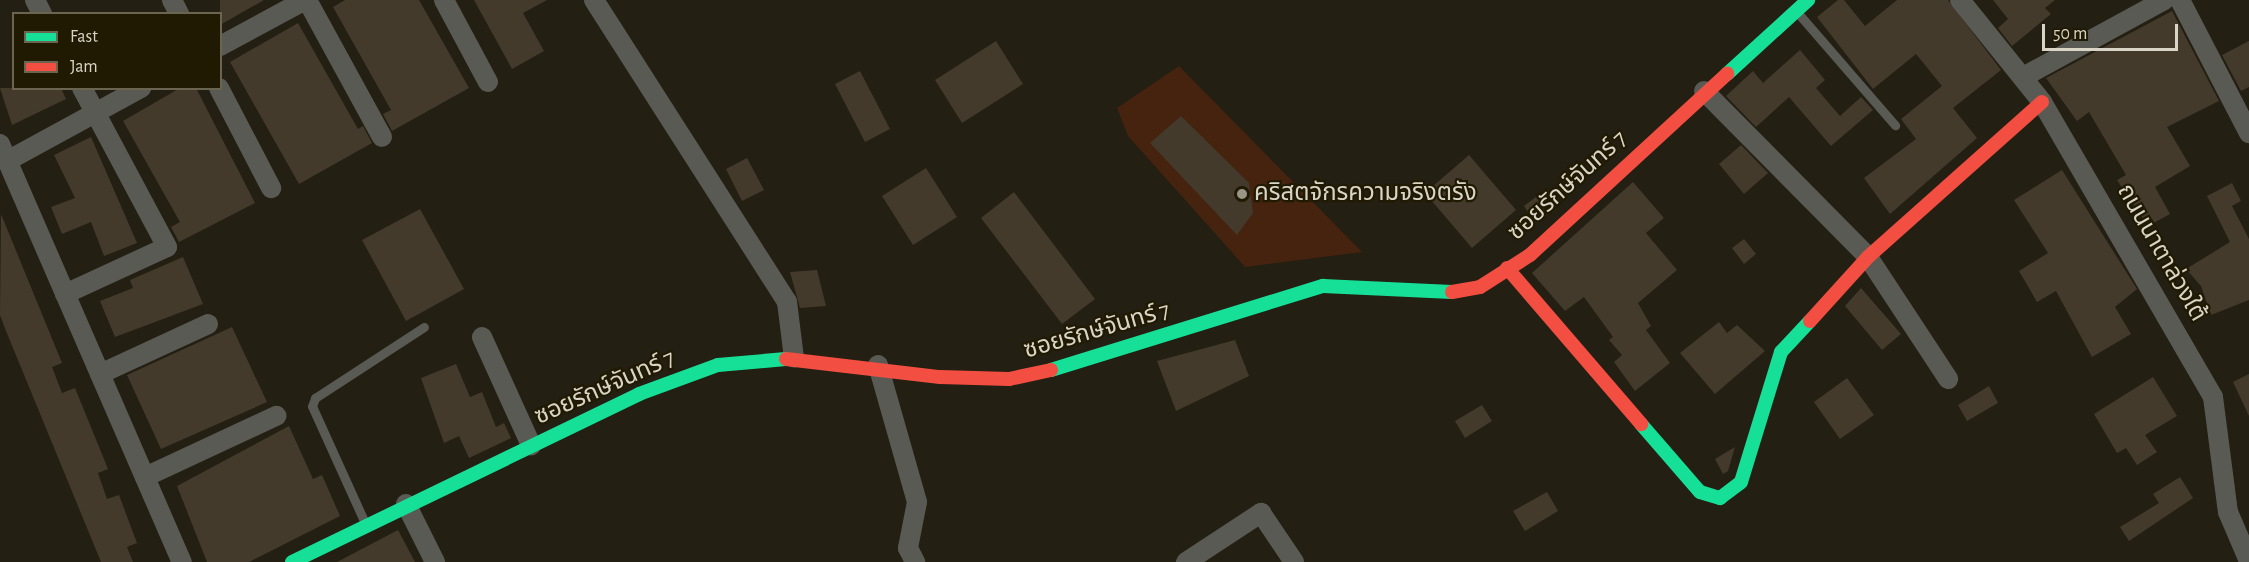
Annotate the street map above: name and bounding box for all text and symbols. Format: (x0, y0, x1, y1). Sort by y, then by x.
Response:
legend (12, 12, 222, 90)
scale bar (2045, 12, 2182, 50)
text: 50 m (2053, 25, 2087, 43)
text: Fast (70, 28, 98, 46)
text: Jam (70, 58, 98, 76)
street label: ซอยรักษ์จันทร์ 7 (1502, 125, 1634, 247)
street label: ถนนนาตาล่วงใต้ (2110, 179, 2212, 327)
place label: คริสตจักรความจริงตรัง (1254, 180, 1477, 208)
marker: คริสตจักรความจริงตรัง (1235, 187, 1249, 201)
street label: ซอยรักษ์จันทร์ 7 (1021, 296, 1173, 366)
street label: ซอยรักษ์จันทร์ 7 (530, 344, 680, 432)

